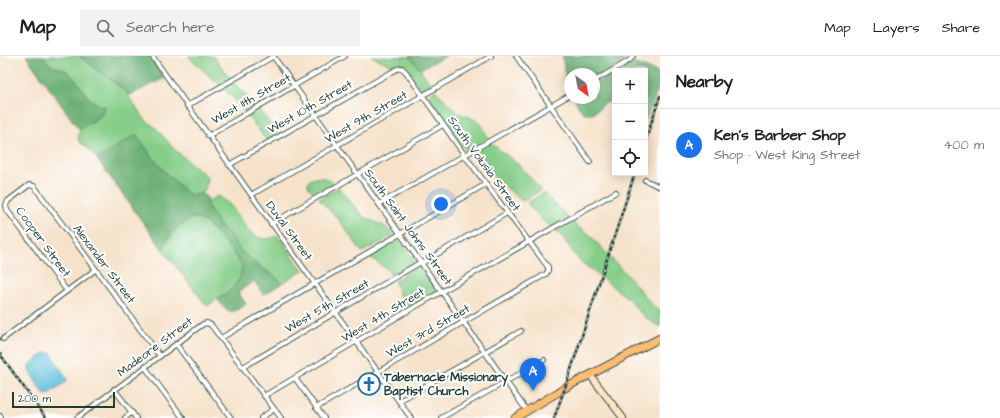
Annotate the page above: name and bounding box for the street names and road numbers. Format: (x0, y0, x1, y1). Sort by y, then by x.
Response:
street label: West 11th Street (208, 69, 294, 129)
street label: West 10th Street (265, 76, 356, 138)
street label: West 9th Street (322, 86, 411, 148)
street label: South Volusia Street (444, 113, 525, 215)
street label: South Saint Johns Street (360, 165, 456, 289)
street label: Duval Street (262, 198, 317, 264)
street label: Cooper Street (12, 203, 75, 281)
street label: Alexander Street (69, 221, 139, 307)
street label: West 5th Street (282, 275, 372, 337)
street label: West 4th Street (338, 283, 428, 347)
street label: West 3rd Street (383, 300, 473, 362)
street label: Madeore Street (114, 313, 196, 381)

